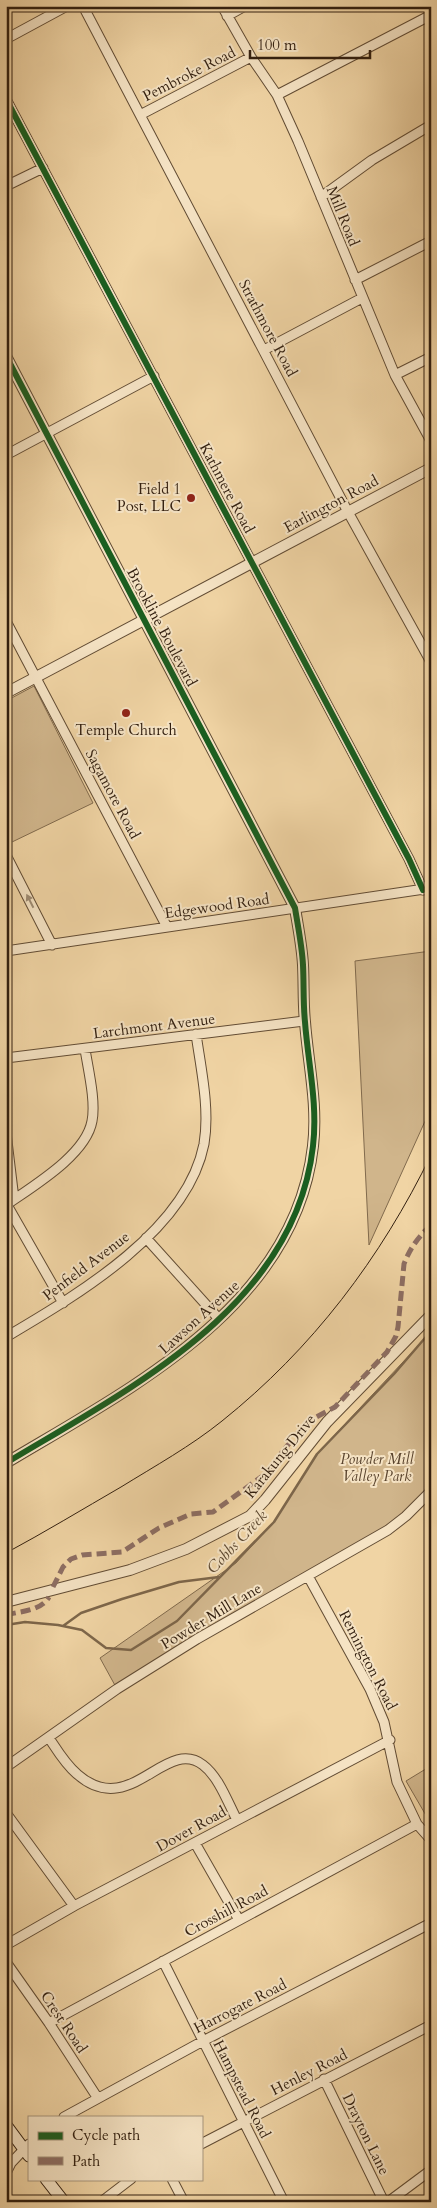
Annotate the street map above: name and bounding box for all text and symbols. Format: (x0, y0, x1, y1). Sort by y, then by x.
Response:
scale bar (250, 28, 370, 60)
text: 100 m (257, 35, 297, 55)
street label: Pembroke Road (139, 42, 239, 106)
street label: Mill Road (322, 183, 364, 249)
street label: Strathmore Road (234, 276, 302, 380)
street label: Kathmere Road (195, 439, 259, 537)
street label: Earlington Road (280, 471, 382, 537)
place label: Field 1 Post, LLC (117, 479, 181, 516)
marker: Field 1 Post, LLC (185, 492, 197, 504)
street label: Brookline Boulevard (122, 564, 202, 690)
marker: Temple Church (120, 707, 132, 719)
place label: Temple Church (75, 720, 178, 740)
street label: Sagamore Road (81, 746, 145, 842)
street label: Edgewood Road (163, 889, 271, 923)
one-way arrow (26, 894, 34, 909)
street label: Larchmont Avenue (92, 1009, 216, 1043)
street label: Penfield Avenue (38, 1227, 134, 1305)
street label: Lawson Avenue (154, 1275, 244, 1359)
street label: Karakung Drive (240, 1410, 320, 1502)
park label: Powder Mill Valley Park (340, 1449, 415, 1486)
water label: Cobbs Creek (202, 1505, 272, 1579)
street label: Powder Mill Lane (157, 1578, 265, 1654)
street label: Remington Road (334, 1607, 402, 1713)
street label: Dover Road (152, 1802, 230, 1856)
street label: Crosshill Road (181, 1881, 271, 1941)
street label: Harrogate Road (190, 1974, 290, 2038)
street label: Crest Road (36, 1987, 92, 2057)
street label: Hampstead Road (209, 2036, 275, 2142)
street label: Henley Road (267, 2044, 351, 2100)
street label: Drayton Lane (338, 2090, 394, 2178)
legend (28, 2116, 202, 2180)
text: Cycle path (72, 2125, 141, 2145)
text: Path (72, 2151, 101, 2171)

